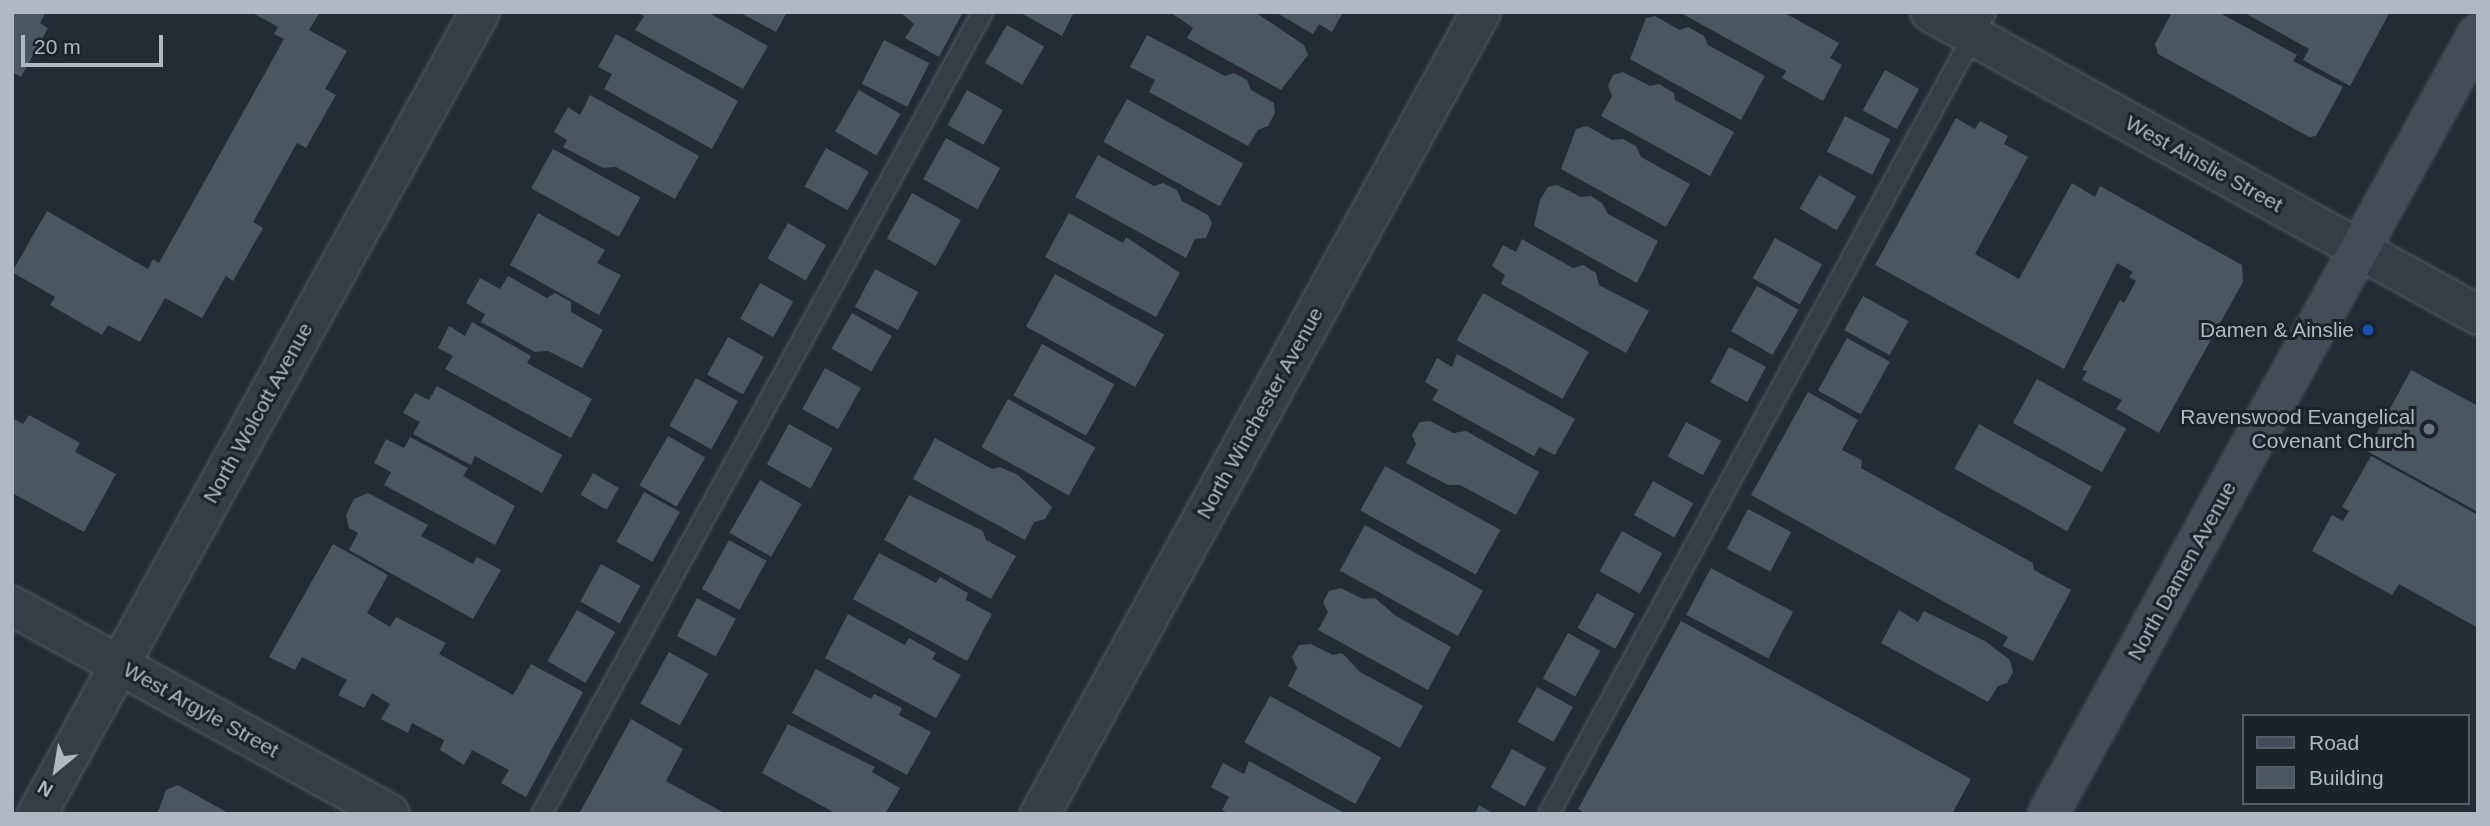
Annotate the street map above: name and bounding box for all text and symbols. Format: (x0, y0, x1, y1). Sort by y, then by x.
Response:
scale bar (24, 21, 166, 65)
text: 20 m (34, 35, 81, 58)
street label: West Ainslie Street (2120, 110, 2288, 218)
street label: North Winchester Avenue (1191, 302, 1329, 524)
place label: Damen & Ainslie (2199, 317, 2354, 343)
street label: North Wolcott Avenue (198, 318, 318, 508)
marker: Damen & Ainslie (2360, 322, 2376, 338)
place label: Ravenswood Evangelical Covenant Church (2180, 404, 2415, 454)
marker: Ravenswood Evangelical Covenant Church (2421, 421, 2437, 437)
street label: North Damen Avenue (2122, 477, 2242, 665)
street label: West Argyle Street (119, 657, 283, 763)
legend (2242, 714, 2469, 805)
text: Road (2309, 731, 2359, 754)
north arrow (21, 735, 91, 805)
text: Building (2309, 766, 2384, 789)
text: N (34, 776, 56, 801)

